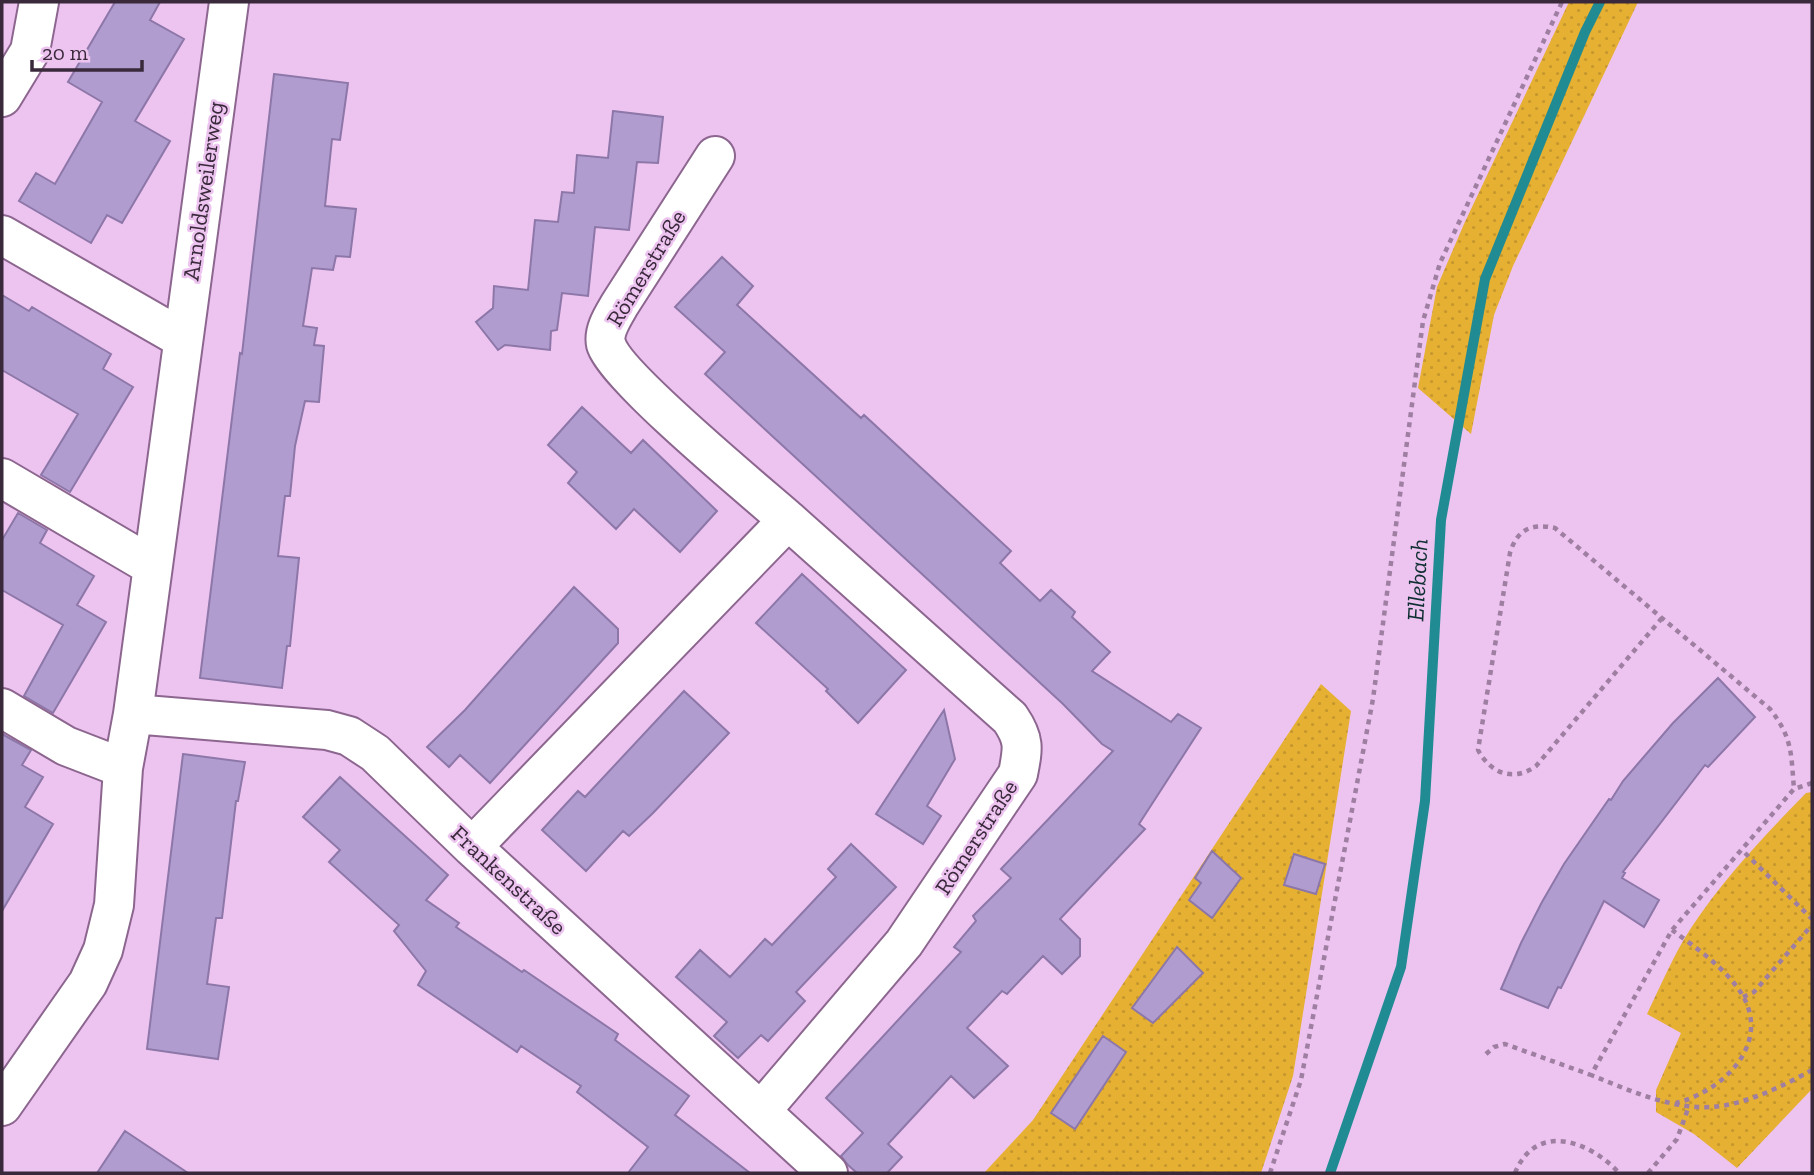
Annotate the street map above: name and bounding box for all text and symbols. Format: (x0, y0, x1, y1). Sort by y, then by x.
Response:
scale bar (32, 28, 142, 72)
text: 20 m (42, 40, 88, 65)
street label: Arnoldsweilerweg (177, 99, 229, 282)
street label: Römerstraße (600, 205, 692, 331)
water label: Ellebach (1400, 538, 1434, 622)
street label: Römerstraße (929, 774, 1023, 900)
street label: Frankenstraße (446, 819, 572, 941)

